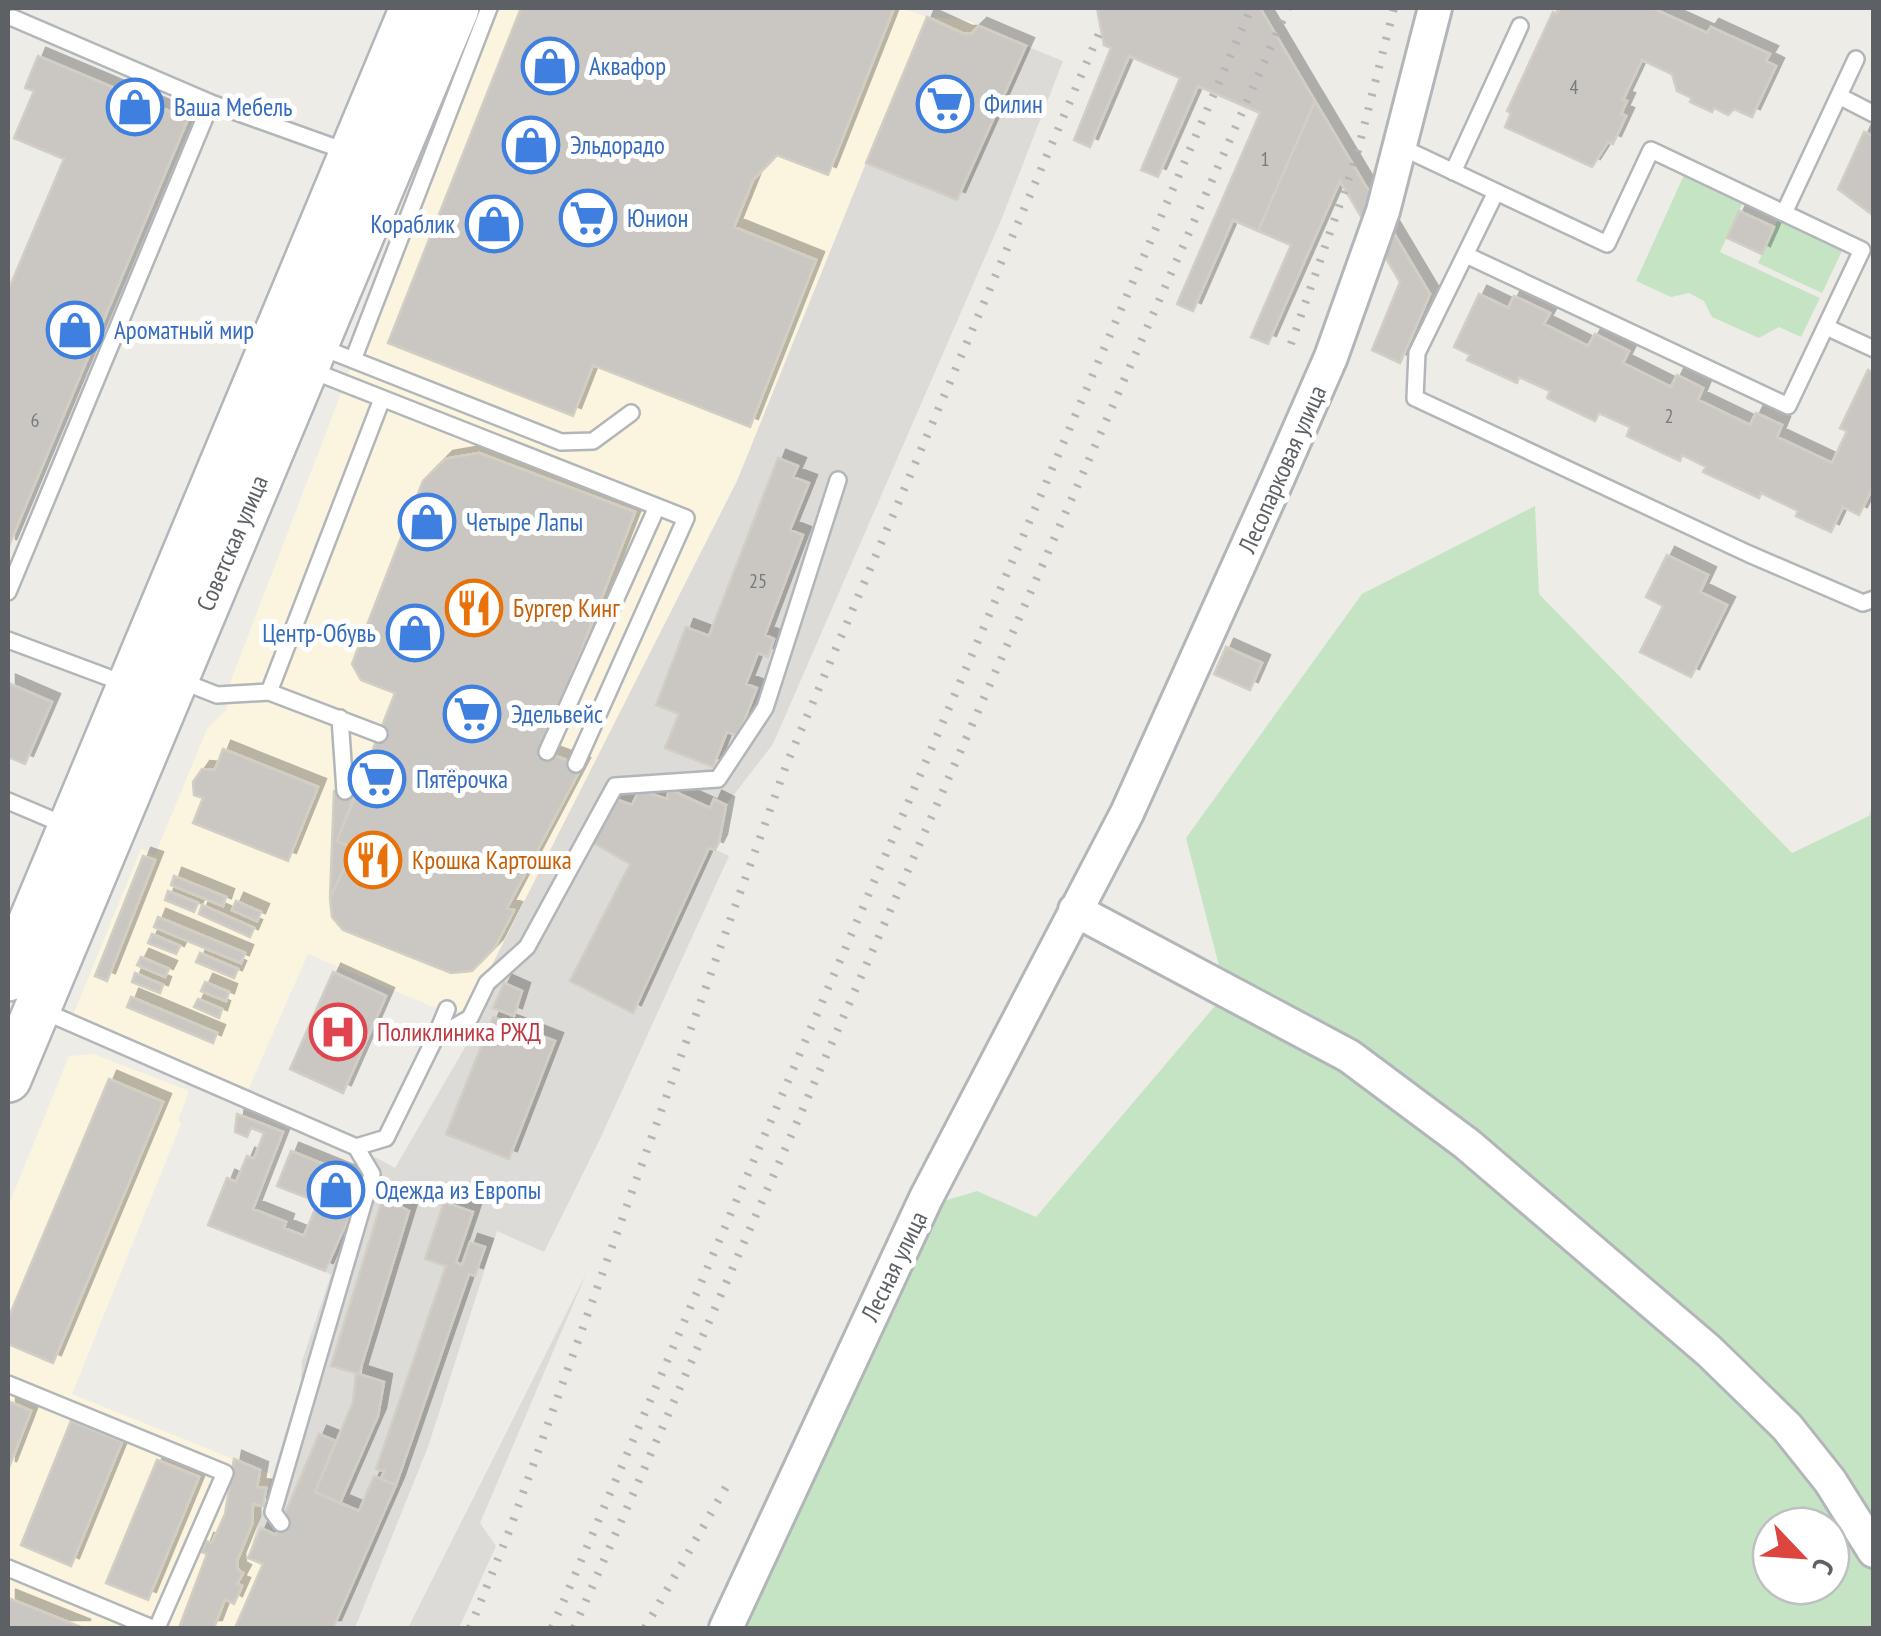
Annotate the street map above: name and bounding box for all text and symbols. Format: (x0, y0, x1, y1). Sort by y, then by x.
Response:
shop icon: Аквафор (520, 36, 580, 96)
place label: Аквафор (589, 50, 666, 82)
supermarket icon: Филин (915, 74, 975, 134)
house number: 4 (1570, 74, 1579, 100)
shop icon: Ваша Мебель (105, 77, 165, 137)
place label: Филин (984, 88, 1043, 120)
place label: Ваша Мебель (174, 91, 293, 123)
shop icon: Эльдорадо (501, 115, 561, 175)
place label: Эльдорадо (570, 129, 665, 161)
house number: 1 (1261, 146, 1270, 172)
supermarket icon: Юнион (558, 188, 618, 248)
shop icon: Кораблик (464, 194, 524, 254)
place label: Юнион (627, 202, 688, 234)
place label: Кораблик (371, 208, 455, 240)
shop icon: Ароматный мир (45, 300, 105, 360)
place label: Ароматный мир (114, 314, 254, 346)
street label: Лесопарковая улица (1230, 380, 1333, 559)
house number: 2 (1665, 403, 1674, 429)
house number: 6 (31, 407, 40, 433)
street label: Советская улица (189, 470, 275, 616)
shop icon: Четыре Лапы (397, 492, 457, 552)
place label: Четыре Лапы (466, 506, 583, 538)
house number: 25 (749, 568, 767, 594)
restaurant icon: Бургер Кинг (444, 578, 504, 638)
place label: Бургер Кинг (513, 592, 620, 624)
shop icon: Центр-Обувь (385, 603, 445, 663)
place label: Центр-Обувь (262, 617, 376, 649)
supermarket icon: Эдельвейс (442, 684, 502, 744)
place label: Эдельвейс (511, 698, 603, 730)
supermarket icon: Пятёрочка (347, 749, 407, 809)
place label: Пятёрочка (416, 763, 508, 795)
restaurant icon: Крошка Картошка (343, 830, 403, 890)
place label: Крошка Картошка (412, 844, 572, 876)
hospital icon: Поликлиника РЖД (308, 1002, 368, 1062)
place label: Поликлиника РЖД (377, 1016, 541, 1048)
shop icon: Одежда из Европы (306, 1160, 366, 1220)
place label: Одежда из Европы (375, 1174, 541, 1206)
street label: Лесная улица (853, 1206, 934, 1327)
north arrow (1751, 1506, 1851, 1606)
text: С (1805, 1553, 1844, 1581)

